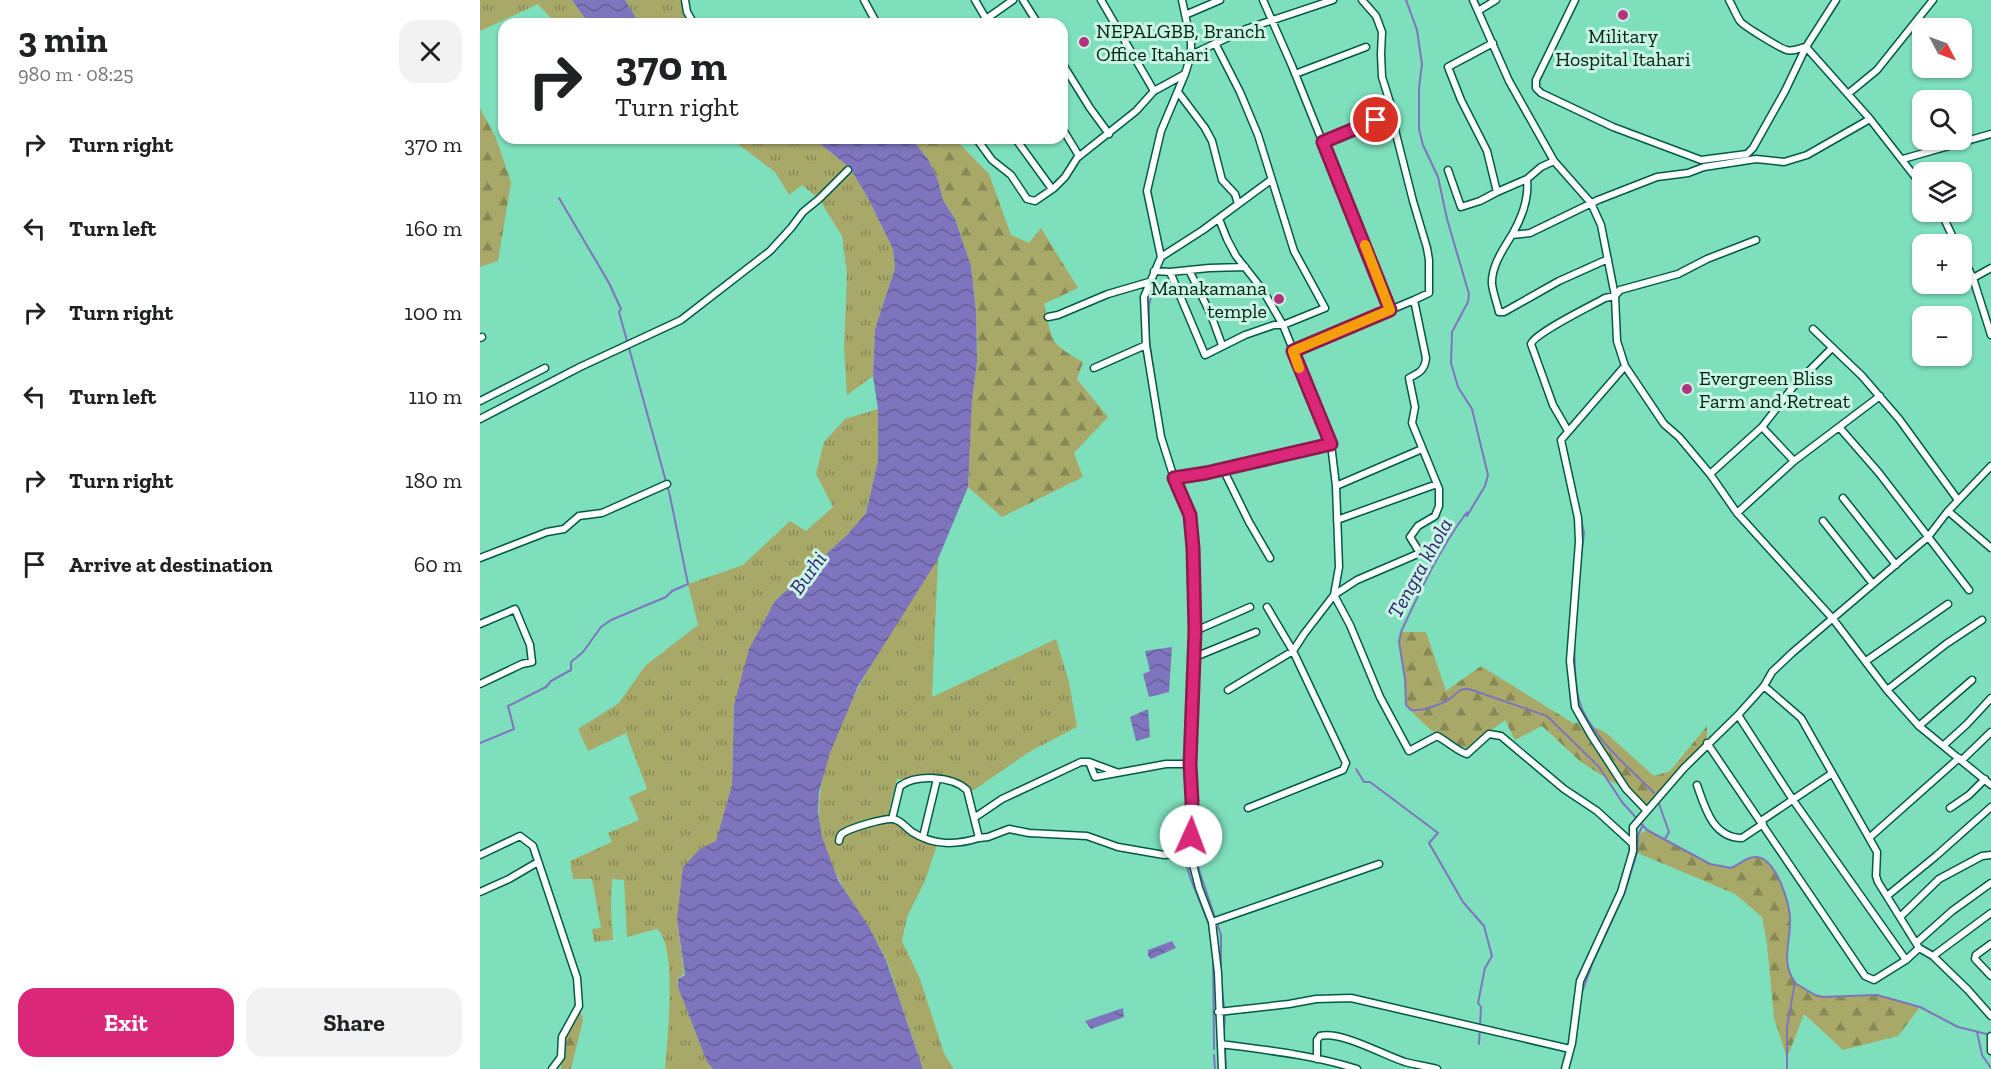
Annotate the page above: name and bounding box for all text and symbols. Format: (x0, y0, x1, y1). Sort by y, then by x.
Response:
marker: Military Hospital Itahari (1616, 8, 1630, 22)
text: 3 min (18, 18, 108, 61)
north arrow (1912, 18, 1972, 78)
map controls (1912, 18, 1972, 366)
place label: NEPALGBB, Branch Office Itahari (1096, 19, 1266, 66)
button: close (399, 20, 462, 83)
place label: Military Hospital Itahari (1555, 24, 1691, 71)
marker: NEPALGBB, Branch Office Itahari (1077, 35, 1091, 49)
text: 370 m (615, 40, 727, 91)
icon: right (516, 42, 594, 120)
text: 980 m · 08:25 (18, 62, 133, 86)
button: search (1912, 90, 1972, 150)
text: Turn right (615, 91, 739, 123)
pin (1350, 94, 1401, 145)
icon: arrive (1359, 103, 1392, 136)
icon: right (18, 128, 51, 161)
text: Turn right (69, 131, 173, 158)
text: 370 m (404, 131, 462, 158)
button: layers (1912, 162, 1972, 222)
icon: left (18, 212, 51, 245)
text: Turn left (69, 215, 156, 242)
text: 160 m (405, 215, 462, 242)
button: + (1912, 234, 1972, 294)
place label: Manakamana temple (1151, 276, 1267, 323)
marker: Manakamana temple (1272, 292, 1286, 306)
icon: right (18, 296, 51, 329)
text: Turn right (69, 299, 173, 326)
text: 100 m (404, 299, 462, 326)
button: − (1912, 306, 1972, 366)
place label: Evergreen Bliss Farm and Retreat (1699, 366, 1851, 413)
icon: left (18, 380, 51, 413)
marker: Evergreen Bliss Farm and Retreat (1680, 382, 1694, 396)
text: Turn left (69, 383, 156, 410)
text: 110 m (408, 383, 462, 410)
icon: right (18, 464, 51, 497)
text: Turn right (69, 467, 173, 494)
text: 180 m (405, 467, 462, 494)
water label: Tengra khola (1382, 513, 1457, 622)
water label: Burhi (784, 547, 831, 599)
icon: arrive (18, 548, 51, 581)
text: Arrive at destination (69, 551, 272, 578)
text: 60 m (414, 551, 462, 578)
position arrow (1159, 804, 1223, 868)
button: Exit (18, 988, 234, 1057)
button: Share (246, 988, 462, 1057)

